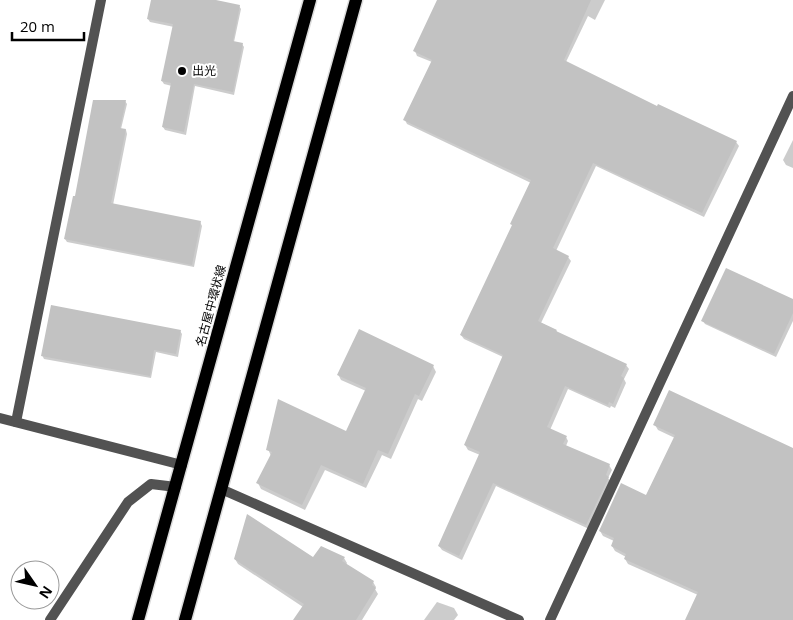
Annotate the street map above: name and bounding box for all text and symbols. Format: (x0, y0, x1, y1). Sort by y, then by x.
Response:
scale bar (12, 10, 85, 42)
text: 20 m (20, 16, 55, 36)
place label: 出光 (192, 62, 216, 79)
marker: 出光 (176, 65, 188, 77)
street label: 名古屋中環状線 (191, 263, 230, 349)
north arrow (10, 560, 60, 610)
text: N (35, 583, 57, 603)

